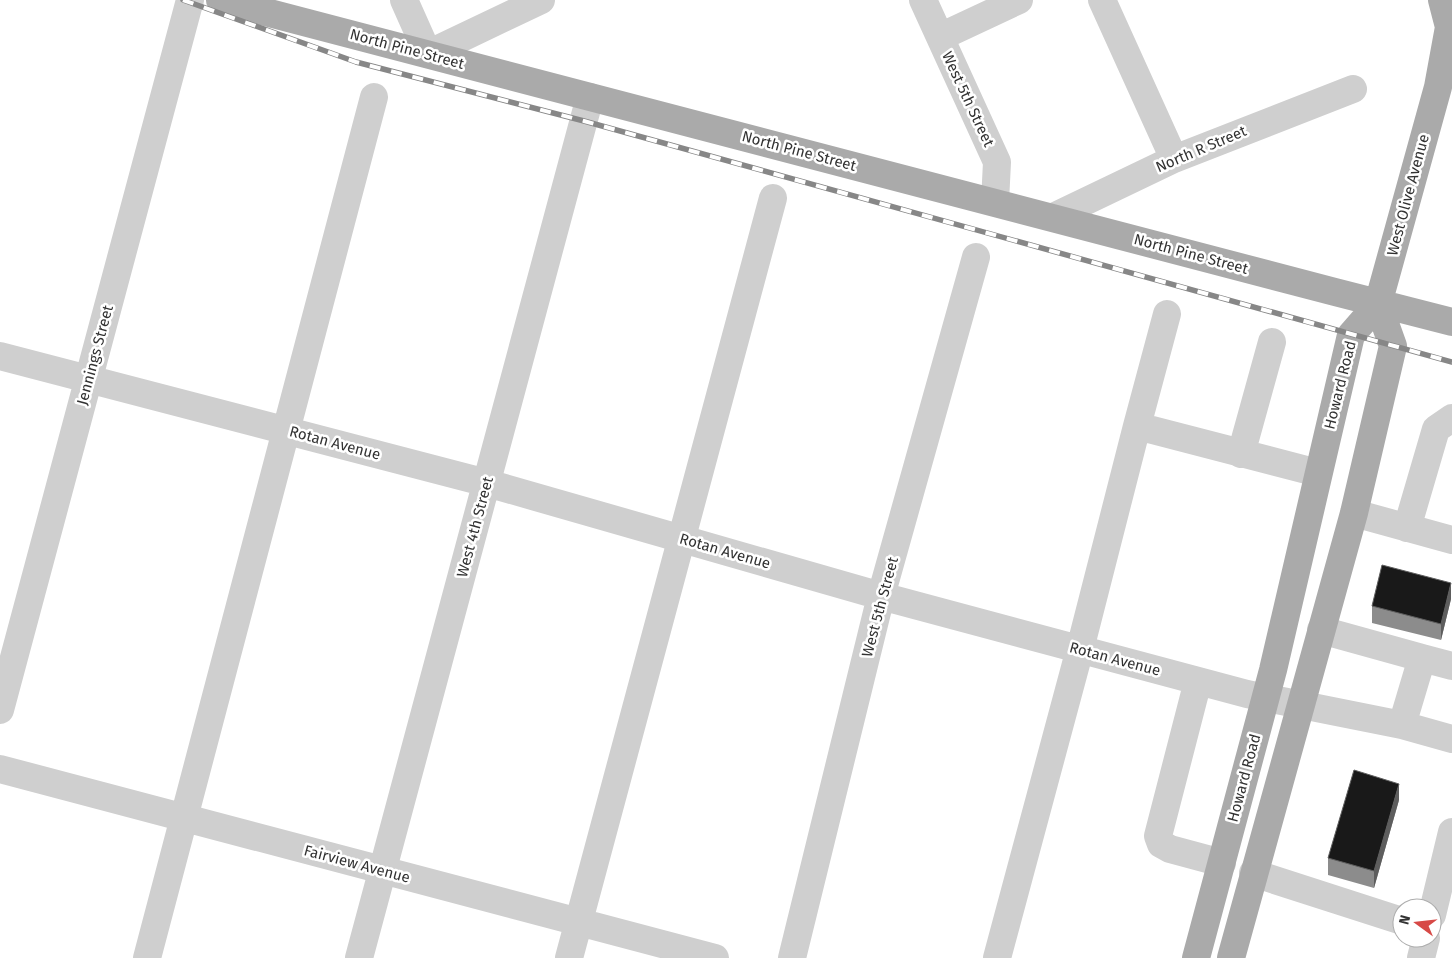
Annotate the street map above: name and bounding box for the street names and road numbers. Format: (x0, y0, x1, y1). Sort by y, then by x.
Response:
street label: North Pine Street (348, 25, 467, 73)
street label: West 5th Street (938, 48, 998, 150)
street label: North R Street (1153, 122, 1250, 176)
street label: North Pine Street (740, 127, 859, 175)
street label: West Olive Avenue (1383, 132, 1433, 258)
street label: North Pine Street (1132, 230, 1251, 278)
street label: Jennings Street (73, 303, 117, 407)
street label: Howard Road (1320, 339, 1360, 431)
street label: Rotan Avenue (287, 422, 383, 464)
street label: West 4th Street (453, 474, 497, 579)
street label: Rotan Avenue (678, 529, 772, 573)
street label: West 5th Street (858, 554, 902, 659)
street label: Rotan Avenue (1067, 638, 1163, 680)
street label: Howard Road (1224, 732, 1264, 824)
street label: Fairview Avenue (302, 841, 412, 887)

